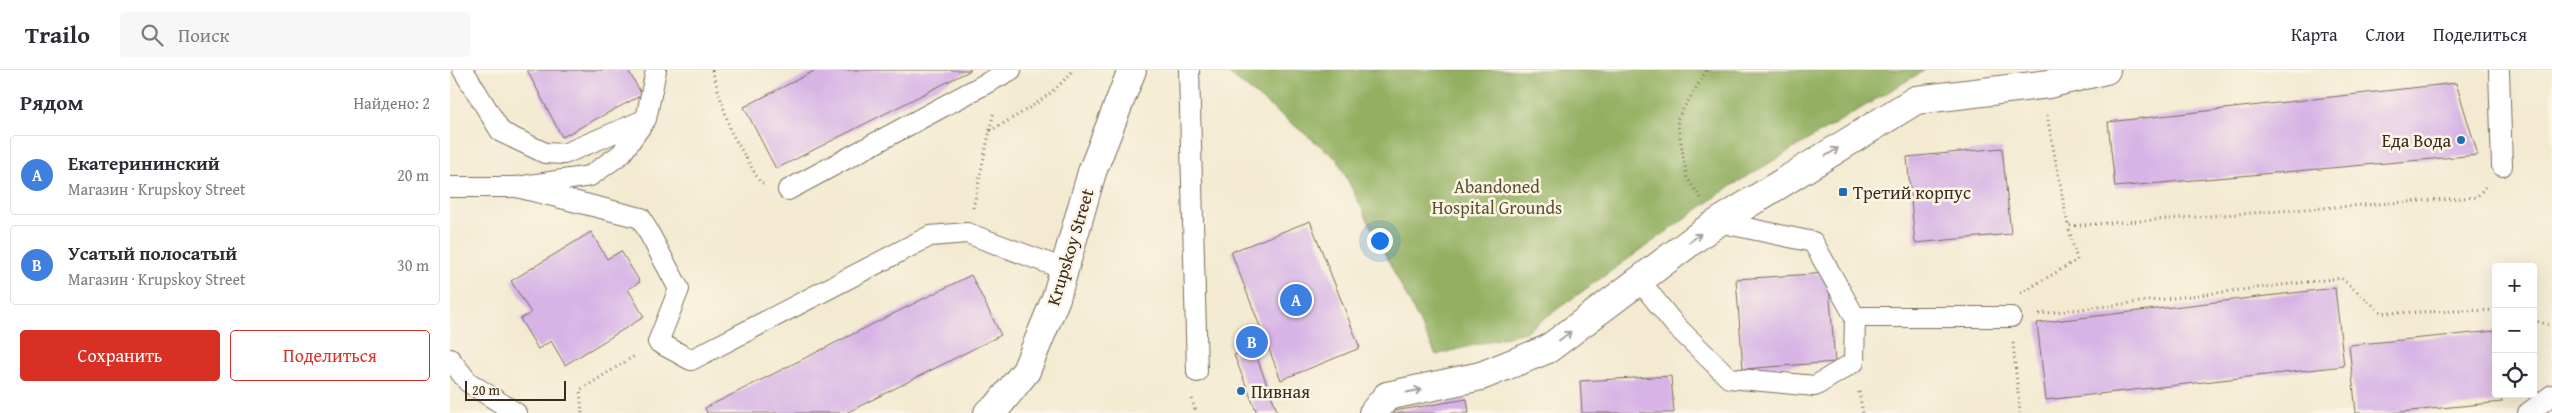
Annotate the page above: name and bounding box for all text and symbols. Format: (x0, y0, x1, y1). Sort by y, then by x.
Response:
search box (120, 12, 470, 57)
text: Trailo (25, 17, 90, 52)
icon: search (138, 21, 166, 49)
text: Поиск (178, 21, 230, 49)
text: Карта (2291, 21, 2338, 48)
text: Слои (2366, 21, 2405, 48)
text: Поделиться (2433, 21, 2527, 48)
text: Рядом (20, 87, 83, 118)
text: Найдено: 2 (353, 91, 430, 115)
place label: Еда Вода (2382, 127, 2451, 154)
marker: Еда Вода (2455, 134, 2467, 146)
one-way arrow (1825, 146, 1839, 156)
text: Екатерининский (68, 149, 220, 177)
text: A (32, 163, 42, 187)
text: 20 m (397, 163, 429, 187)
park label: Abandoned Hospital Grounds (1432, 173, 1562, 221)
text: Магазин · Krupskoy Street (68, 177, 246, 201)
place label: Третий корпус (1853, 179, 1971, 206)
street label: Krupskoy Street (1039, 185, 1101, 309)
marker: Третий корпус (1837, 186, 1849, 198)
your location (1367, 228, 1393, 254)
one-way arrow (1688, 233, 1701, 244)
text: Усатый полосатый (68, 239, 237, 267)
text: B (32, 253, 42, 277)
text: 30 m (397, 253, 429, 277)
map controls (2492, 263, 2537, 398)
button: + (2492, 263, 2537, 308)
text: Магазин · Krupskoy Street (68, 267, 246, 291)
pin: A (1280, 281, 1312, 319)
button: − (2492, 308, 2537, 353)
pin: B (1236, 323, 1268, 361)
button: Сохранить (20, 330, 220, 381)
button: Поделиться (230, 330, 430, 381)
one-way arrow (1558, 331, 1571, 342)
button: locate (2492, 353, 2537, 398)
scale bar (465, 378, 566, 401)
place label: Пивная (1251, 378, 1310, 405)
text: 20 m (472, 380, 500, 400)
marker: Пивная (1235, 385, 1247, 397)
one-way arrow (1405, 385, 1421, 395)

